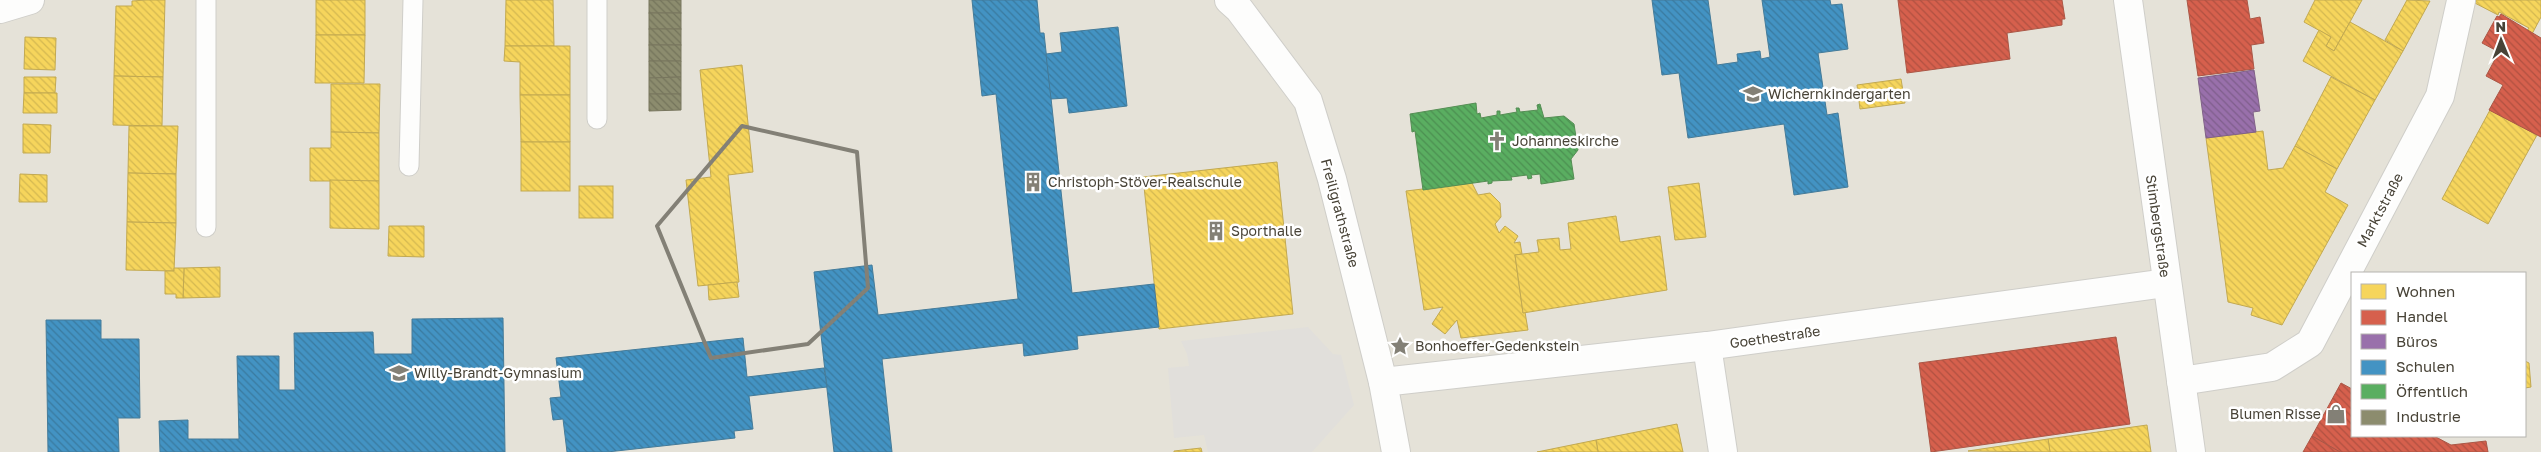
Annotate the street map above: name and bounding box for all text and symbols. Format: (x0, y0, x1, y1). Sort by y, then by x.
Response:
north arrow (2476, 15, 2526, 65)
text: N (2495, 18, 2506, 35)
school or university icon: Wichernkindergarten (1742, 83, 1764, 105)
place label: Wichernkindergarten (1768, 85, 1911, 102)
church icon: Johanneskirche (1486, 130, 1508, 152)
place label: Johanneskirche (1512, 132, 1619, 149)
street label: Freiligrathstraße (1318, 157, 1363, 269)
street label: Marktstraße (2353, 170, 2406, 250)
building icon: Christoph-Stöver-Realschule (1022, 171, 1044, 193)
place label: Christoph-Stöver-Realschule (1048, 173, 1242, 190)
street label: Stimbergstraße (2143, 173, 2174, 278)
building icon: Sporthalle (1205, 220, 1227, 242)
place label: Sporthalle (1231, 222, 1302, 239)
legend (2351, 272, 2526, 437)
text: Wohnen (2396, 282, 2455, 300)
text: Handel (2396, 307, 2448, 325)
street label: Goethestraße (1729, 322, 1821, 351)
text: Büros (2396, 332, 2438, 350)
place icon: Bonhoeffer-Gedenkstein (1389, 335, 1411, 357)
place label: Bonhoeffer-Gedenkstein (1415, 337, 1579, 354)
text: Schulen (2396, 357, 2455, 375)
school or university icon: Willy-Brandt-Gymnasium (388, 362, 410, 384)
place label: Willy-Brandt-Gymnasium (414, 364, 582, 381)
text: Öffentlich (2396, 382, 2468, 400)
shop icon: Blumen Risse (2325, 403, 2347, 425)
place label: Blumen Risse (2230, 405, 2321, 422)
text: Industrie (2396, 407, 2461, 425)

